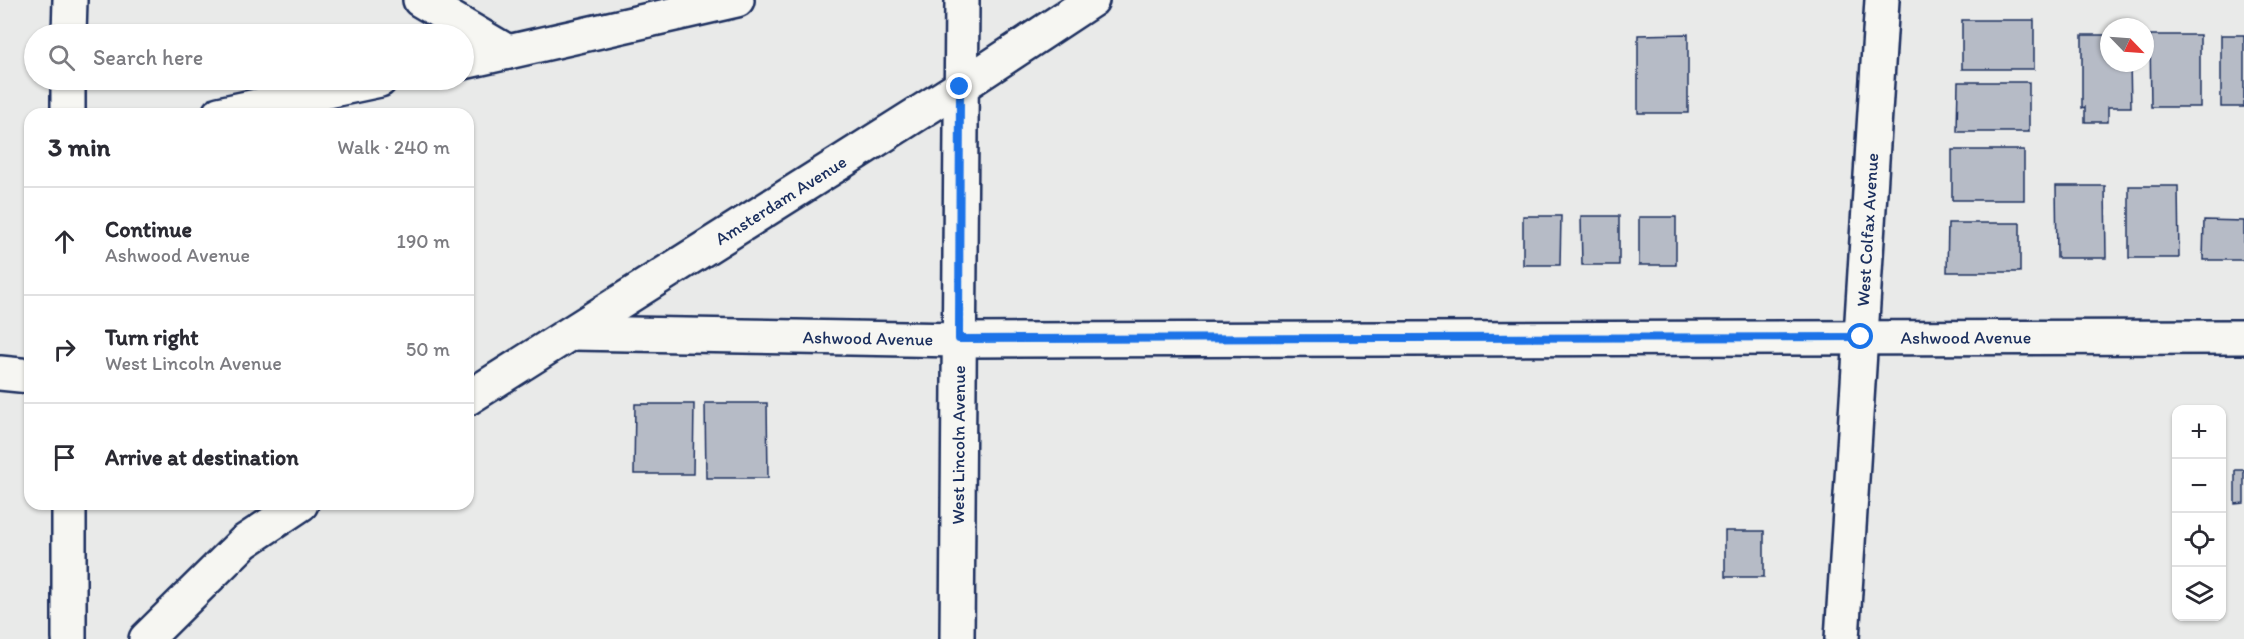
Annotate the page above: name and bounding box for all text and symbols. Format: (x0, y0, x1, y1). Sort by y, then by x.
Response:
north arrow (2100, 18, 2154, 72)
search box (24, 24, 474, 90)
icon: search (45, 41, 78, 74)
text: Search here (93, 44, 203, 71)
route end (946, 73, 972, 99)
text: 3 min (48, 131, 110, 163)
text: Walk · 240 m (337, 135, 450, 159)
street label: Amsterdam Avenue (711, 151, 851, 250)
street label: West Colfax Avenue (1852, 152, 1883, 307)
text: Continue (105, 216, 192, 243)
icon: ahead (48, 225, 81, 258)
text: 190 m (397, 229, 450, 253)
text: Ashwood Avenue (105, 243, 250, 267)
route start (1847, 323, 1873, 349)
text: Turn right (105, 324, 199, 351)
street label: Ashwood Avenue (802, 326, 933, 351)
street label: Ashwood Avenue (1901, 326, 2031, 349)
icon: right (48, 333, 81, 366)
text: 50 m (406, 337, 450, 361)
text: West Lincoln Avenue (105, 351, 282, 375)
street label: West Lincoln Avenue (947, 365, 970, 525)
map controls (2172, 405, 2226, 621)
button: + (2172, 405, 2226, 459)
icon: arrive (48, 441, 81, 474)
text: Arrive at destination (105, 444, 299, 471)
button: − (2172, 459, 2226, 513)
button: locate (2172, 513, 2226, 567)
button: layers (2172, 567, 2226, 621)

